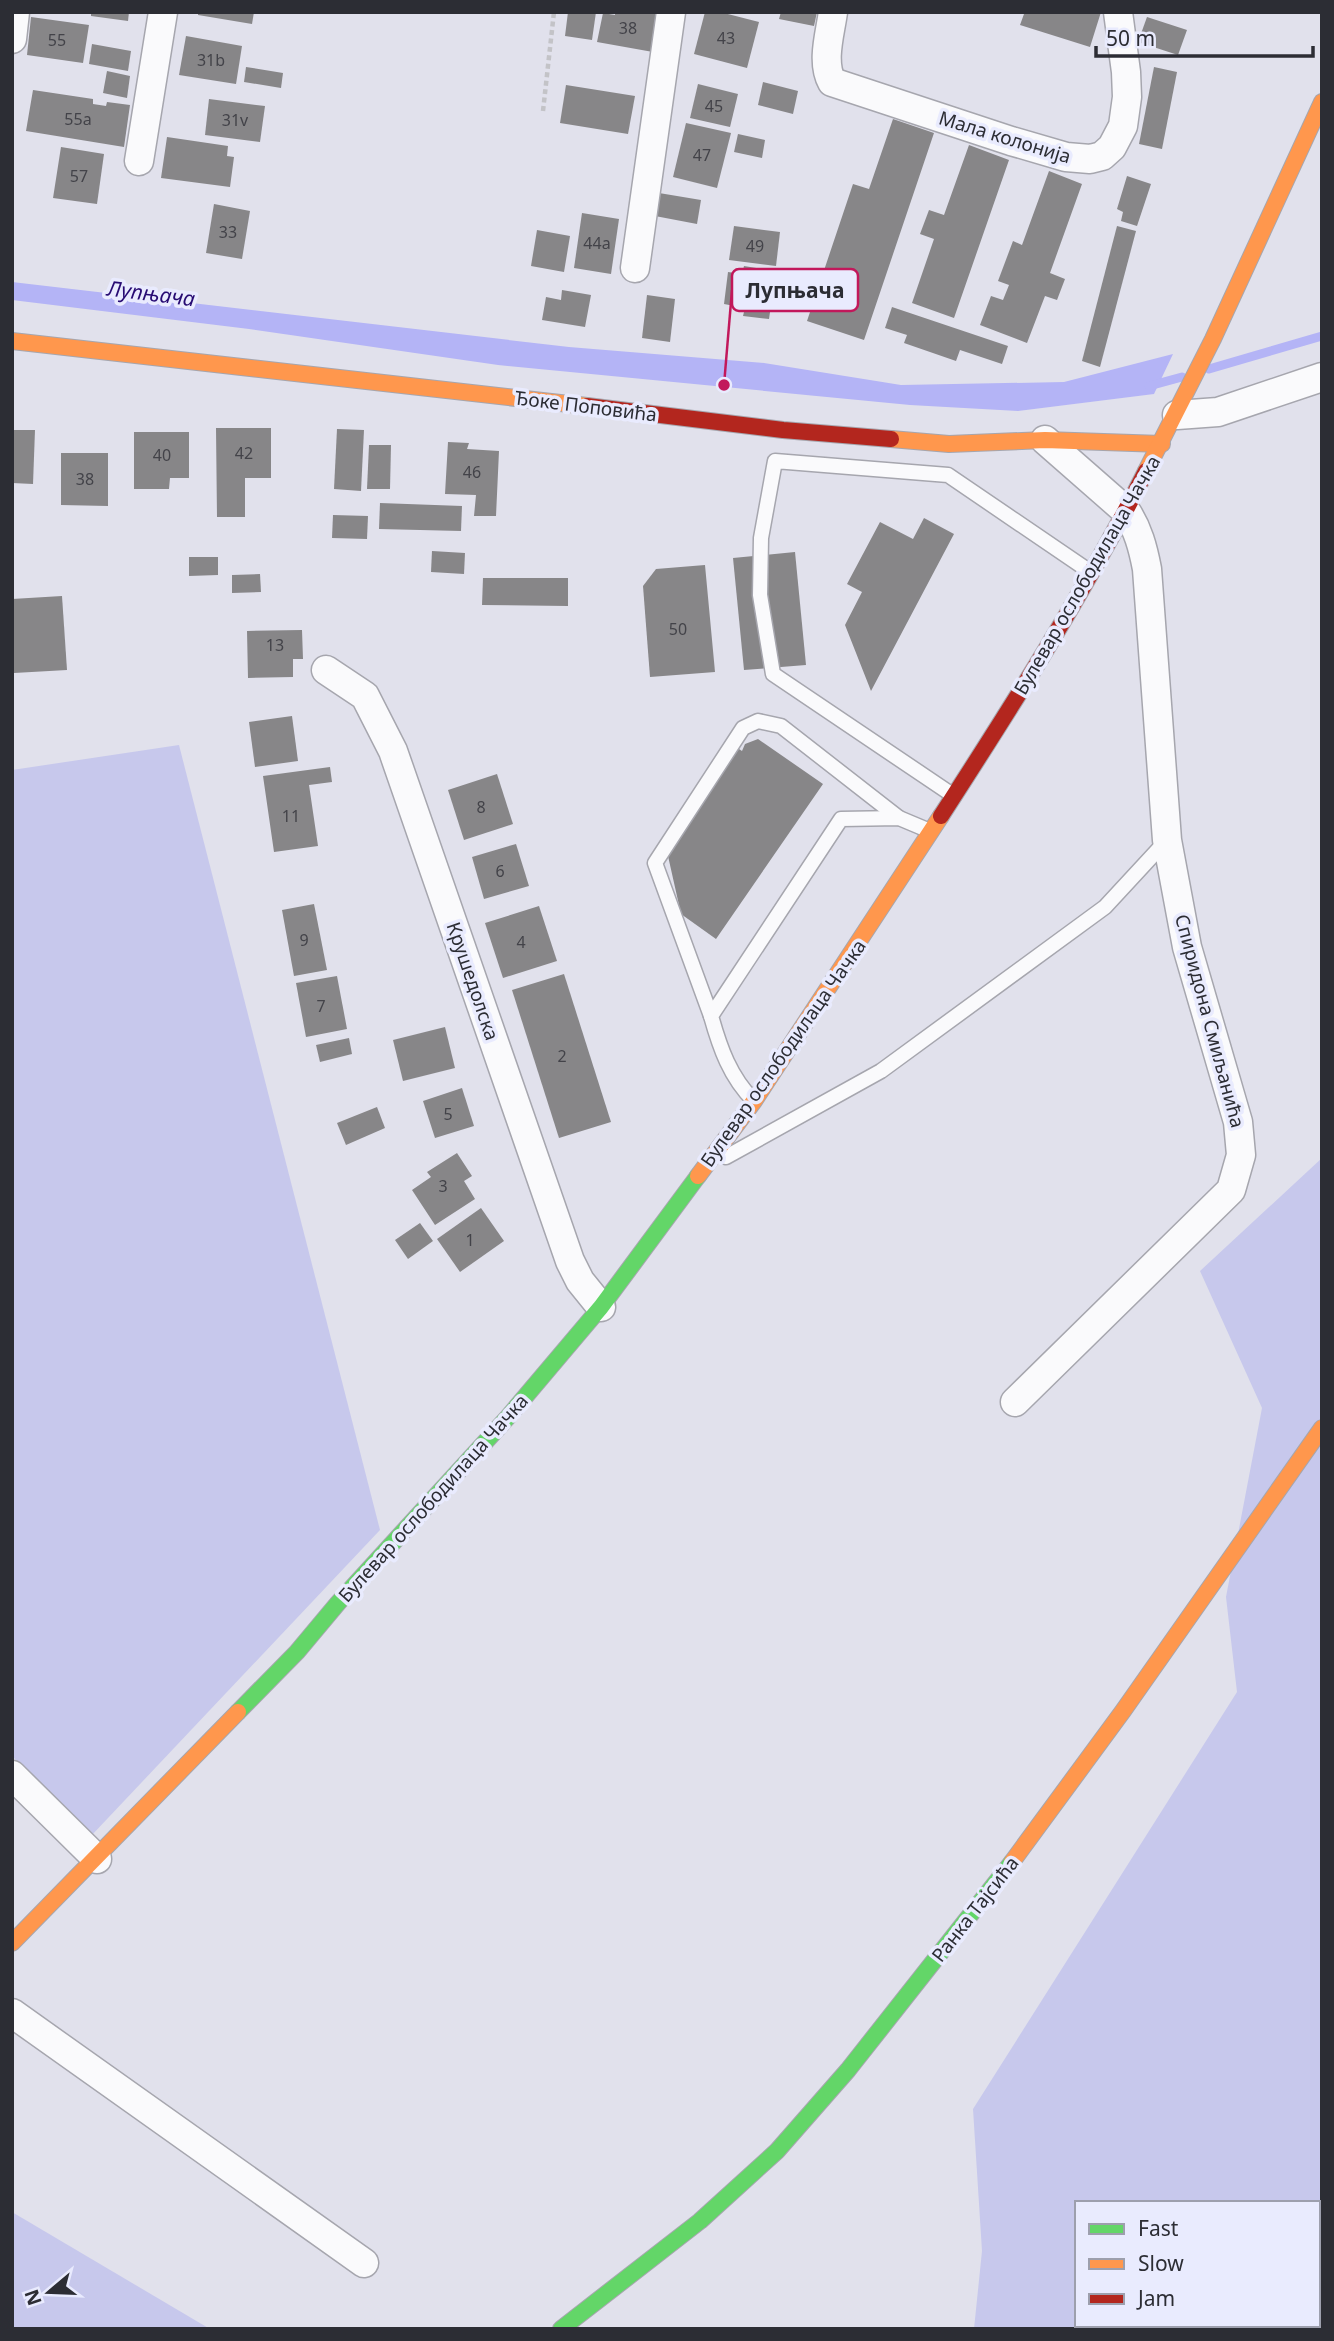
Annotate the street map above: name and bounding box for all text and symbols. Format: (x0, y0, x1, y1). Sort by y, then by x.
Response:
scale bar (1096, 14, 1313, 58)
house number: 38 (619, 17, 637, 39)
text: 50 m (1106, 24, 1155, 52)
house number: 43 (717, 27, 735, 49)
house number: 55 (48, 29, 66, 51)
house number: 31b (197, 49, 225, 71)
house number: 45 (705, 95, 723, 117)
street label: Мала колонија (936, 105, 1074, 169)
house number: 55a (64, 108, 92, 130)
house number: 31v (222, 109, 249, 131)
house number: 47 (693, 144, 711, 166)
house number: 57 (70, 165, 88, 187)
house number: 33 (219, 221, 237, 243)
house number: 44a (583, 232, 611, 254)
house number: 49 (746, 235, 764, 257)
callout: Лупњача (732, 269, 858, 311)
water label: Лупњача (104, 274, 197, 312)
text: Лупњача (746, 276, 844, 304)
street label: Ђоке Поповића (514, 384, 658, 428)
house number: 42 (235, 442, 253, 464)
house number: 40 (153, 444, 171, 466)
street label: Булевар ослободилаца Чачка (1008, 451, 1166, 699)
house number: 46 (463, 461, 481, 483)
house number: 38 (76, 468, 94, 490)
house number: 50 (669, 618, 687, 640)
house number: 13 (266, 634, 284, 656)
house number: 8 (476, 796, 486, 818)
house number: 11 (282, 805, 300, 827)
house number: 6 (495, 860, 505, 882)
street label: Спиридона Смиљанића (1169, 911, 1251, 1131)
street label: Крушедолска (441, 918, 505, 1044)
house number: 9 (299, 929, 309, 951)
house number: 4 (516, 931, 526, 953)
street label: Булевар ослободилаца Чачка (694, 934, 872, 1172)
house number: 7 (316, 995, 326, 1017)
house number: 2 (557, 1045, 567, 1067)
house number: 5 (443, 1103, 453, 1125)
house number: 3 (438, 1175, 448, 1197)
house number: 1 (465, 1229, 475, 1251)
street label: Булевар ослободилаца Чачка (332, 1388, 534, 1608)
street label: Ранка Тајсића (926, 1851, 1024, 1967)
legend (1075, 2201, 1320, 2327)
text: Fast (1138, 2214, 1179, 2242)
text: Slow (1138, 2249, 1184, 2277)
north arrow (14, 2257, 84, 2327)
text: Jam (1136, 2284, 1175, 2312)
text: N (18, 2286, 48, 2309)

